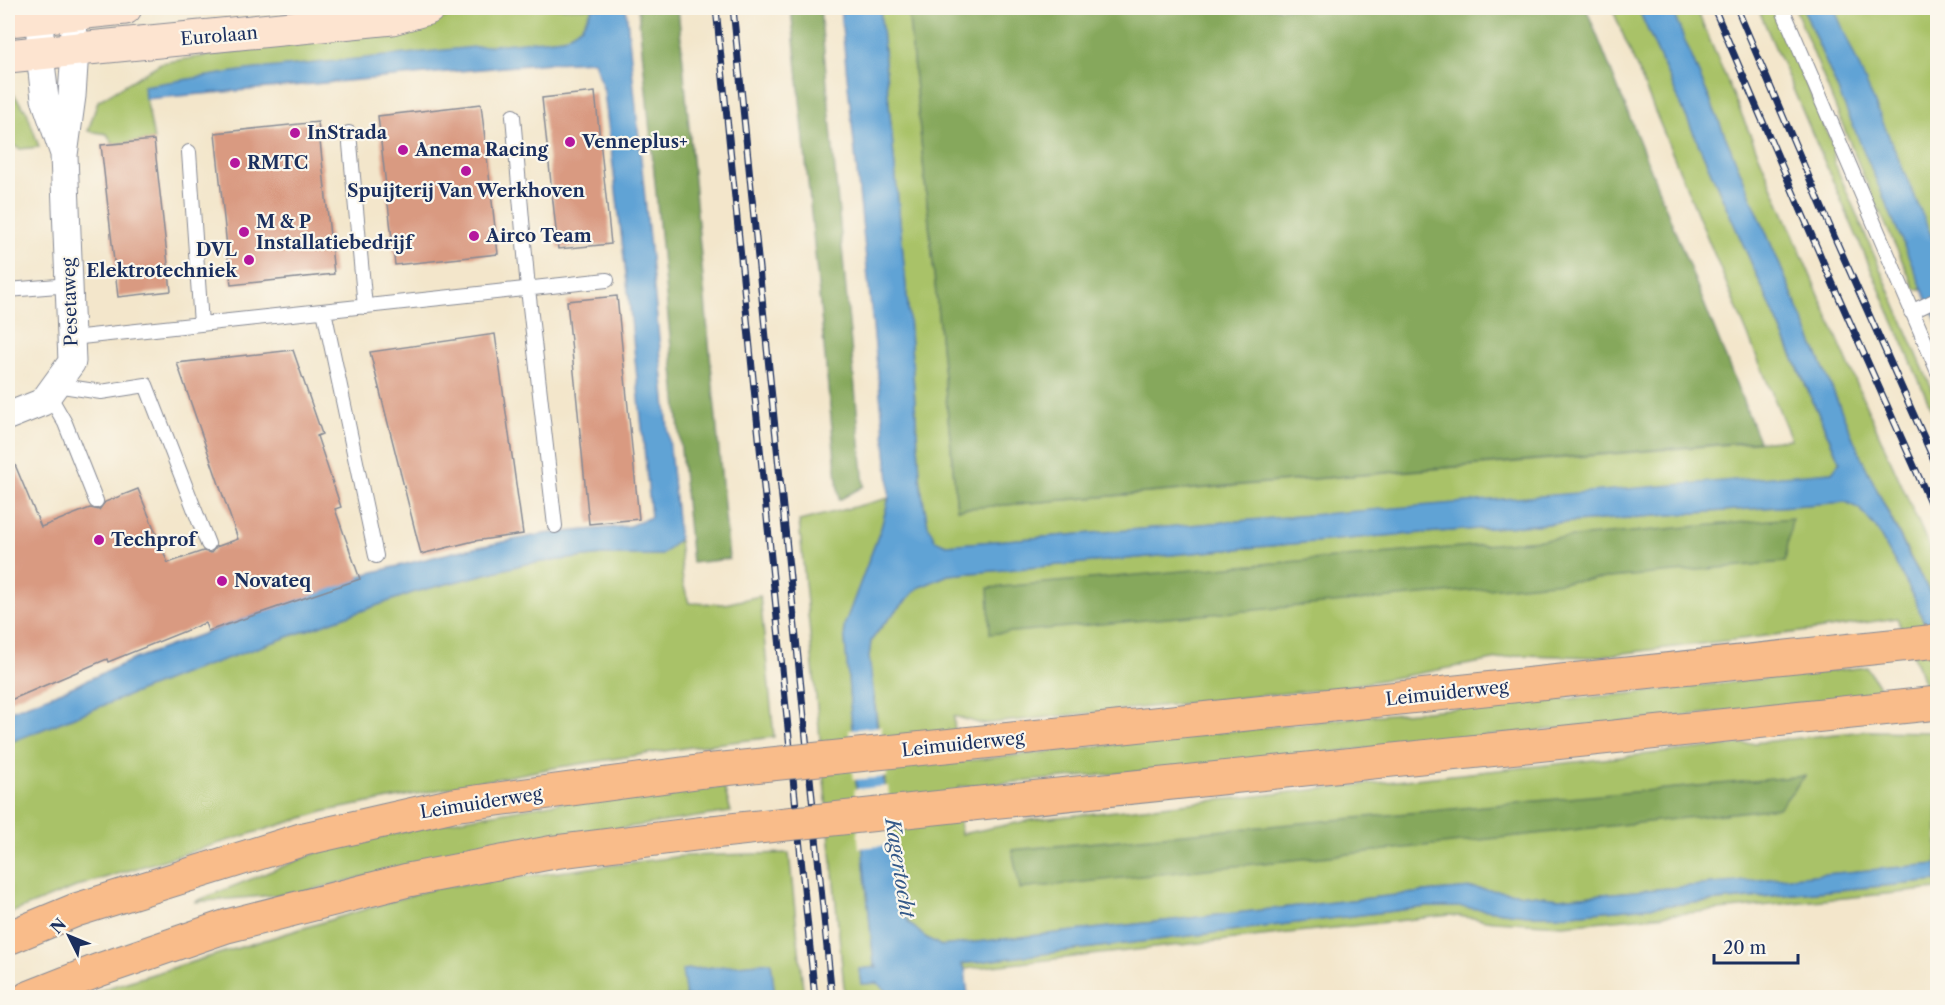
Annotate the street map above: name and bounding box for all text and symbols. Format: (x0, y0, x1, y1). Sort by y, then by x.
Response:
street label: Eurolaan (179, 22, 259, 50)
place label: InStrada (307, 122, 388, 144)
marker: InStrada (288, 126, 302, 140)
place label: Venneplus+ (581, 131, 688, 153)
marker: Venneplus+ (563, 135, 577, 149)
place label: Anema Racing (414, 139, 549, 161)
marker: Anema Racing (396, 143, 410, 157)
place label: RMTC (247, 152, 308, 174)
marker: RMTC (228, 156, 242, 170)
marker: Spuijterij Van Werkhoven (459, 164, 473, 178)
place label: Spuijterij Van Werkhoven (347, 180, 586, 202)
place label: M & P Installatiebedrijf (256, 211, 415, 254)
marker: M & P Installatiebedrijf (237, 225, 251, 239)
place label: Airco Team (485, 225, 592, 247)
marker: Airco Team (467, 229, 481, 243)
place label: DVL Elektrotechniek (86, 239, 238, 282)
marker: DVL Elektrotechniek (242, 253, 256, 267)
street label: Pesetaweg (57, 257, 83, 347)
place label: Techprof (111, 529, 198, 551)
marker: Techprof (92, 533, 106, 547)
place label: Novateq (234, 570, 311, 592)
marker: Novateq (215, 574, 229, 588)
street label: Leimuiderweg (1385, 676, 1510, 710)
street label: Leimuiderweg (901, 727, 1026, 761)
street label: Leimuiderweg (418, 782, 544, 824)
water label: Kagertocht (880, 815, 920, 920)
north arrow (39, 906, 99, 966)
text: N (46, 914, 70, 938)
scale bar (1714, 927, 1798, 965)
text: 20 m (1723, 937, 1767, 959)

